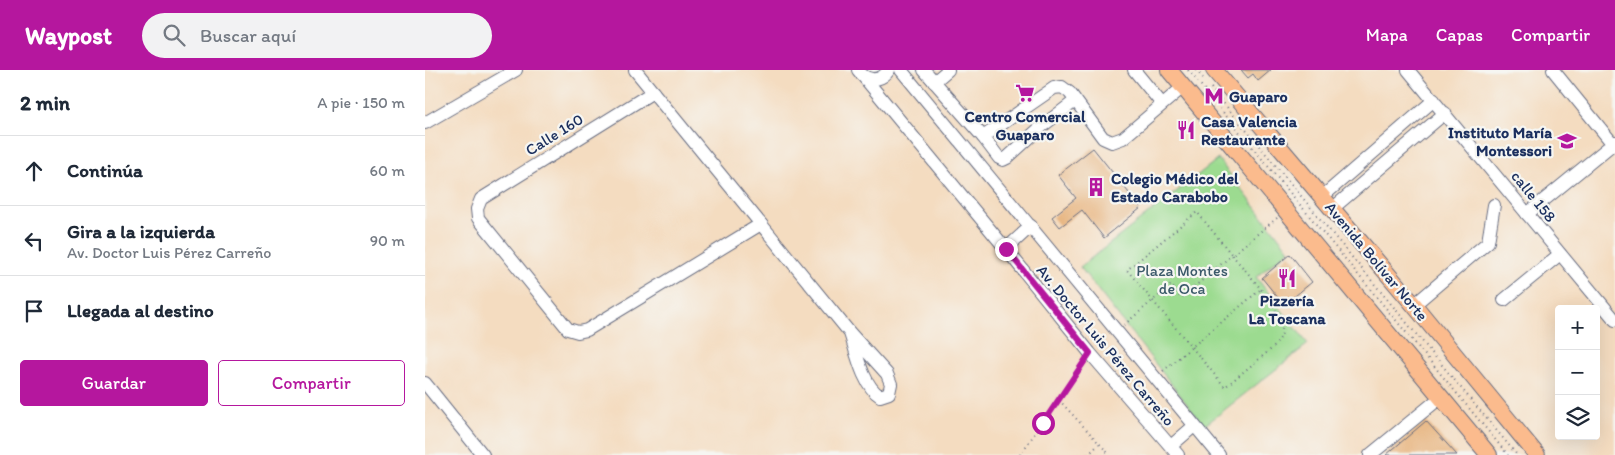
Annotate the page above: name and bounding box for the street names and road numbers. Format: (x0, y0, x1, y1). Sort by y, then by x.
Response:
street label: Calle 160 (522, 109, 587, 160)
street label: calle 158 (1507, 167, 1560, 226)
street label: Avenida Bolívar Norte (1321, 198, 1432, 325)
street label: Av. Doctor Luis Pérez Carreño (1033, 261, 1179, 430)

